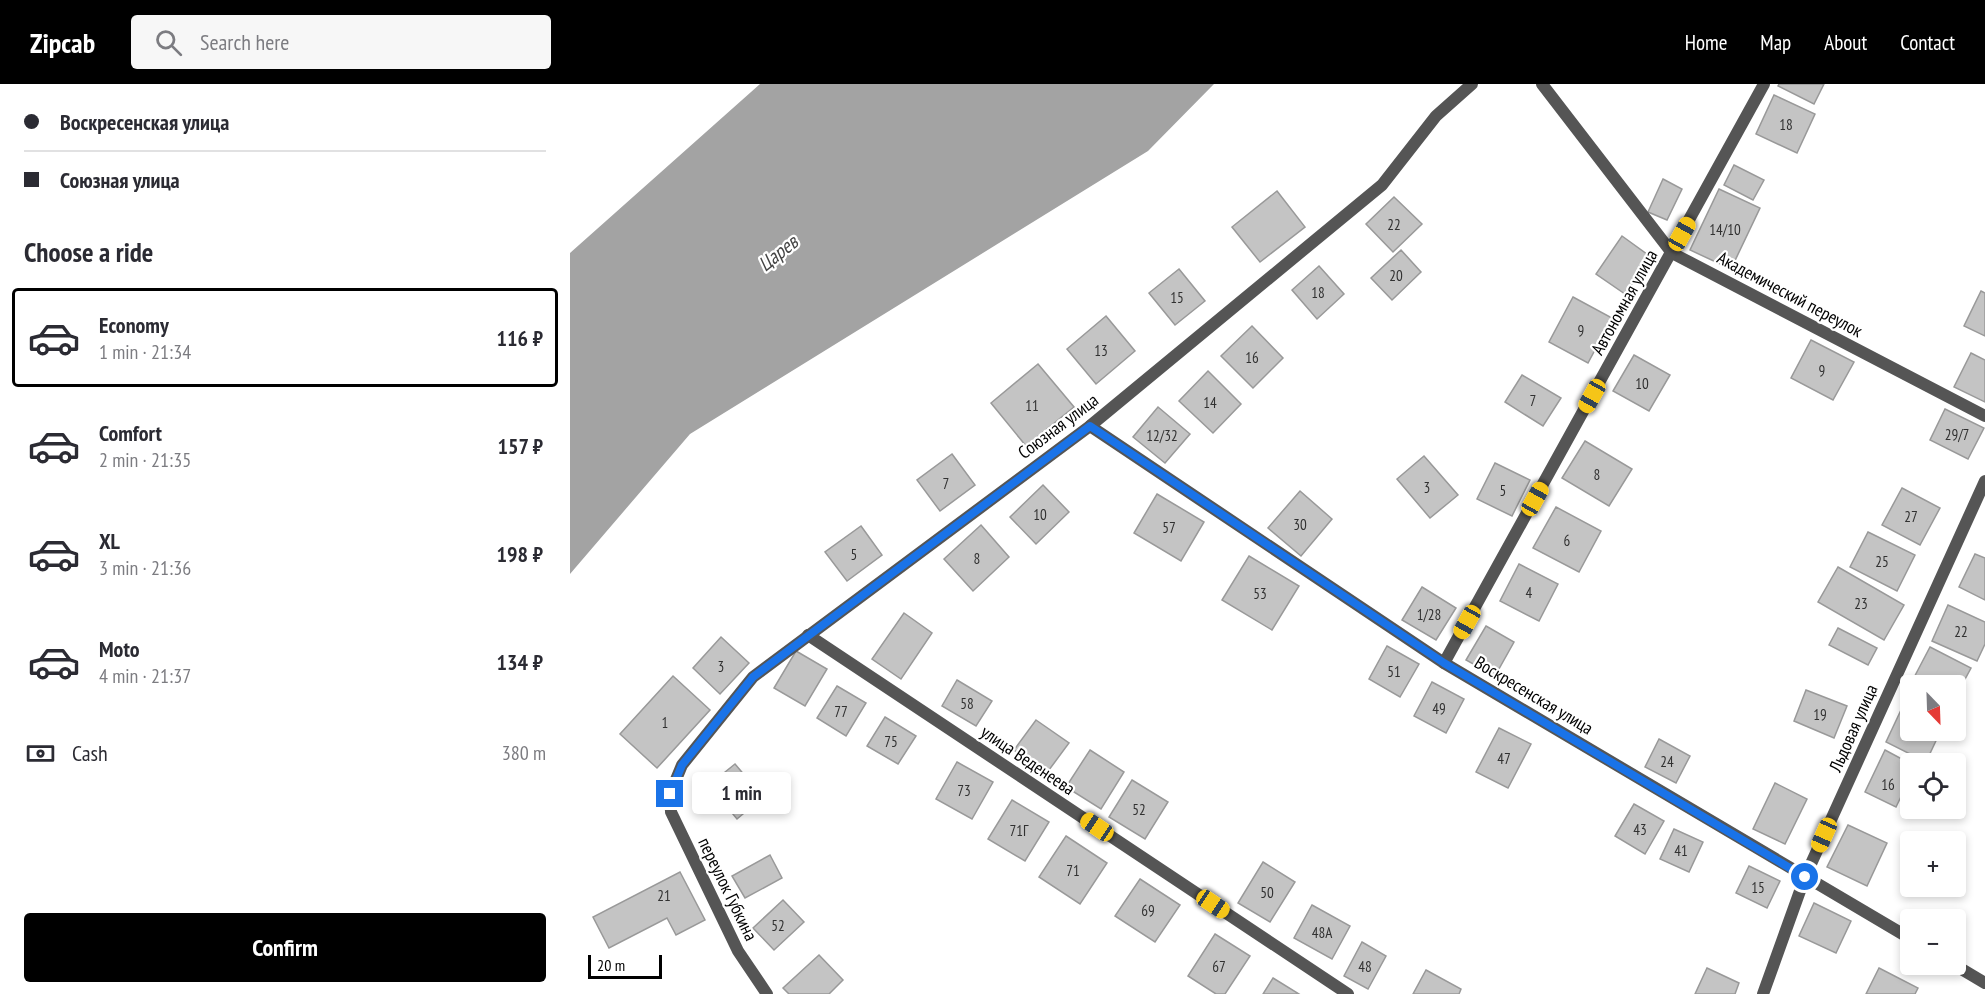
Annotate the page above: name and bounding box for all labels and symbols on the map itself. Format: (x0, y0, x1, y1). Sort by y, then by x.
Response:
house number: 18 (1779, 115, 1793, 134)
car (1665, 214, 1699, 254)
house number: 22 (1387, 215, 1401, 234)
house number: 14/10 (1709, 220, 1741, 239)
water label: Царев (753, 228, 805, 277)
street label: Автономная улица (1586, 245, 1662, 359)
street label: Академический переулок (1713, 246, 1867, 342)
house number: 20 (1389, 266, 1403, 285)
house number: 18 (1311, 283, 1325, 302)
house number: 15 (1170, 288, 1184, 307)
house number: 9 (1578, 321, 1584, 340)
house number: 13 (1094, 341, 1108, 360)
house number: 16 (1245, 348, 1259, 367)
house number: 9 (1819, 361, 1825, 380)
house number: 10 (1635, 374, 1649, 393)
car (1575, 376, 1609, 416)
street label: Союзная улица (1013, 388, 1103, 464)
house number: 7 (1530, 391, 1536, 410)
house number: 14 (1203, 393, 1217, 412)
house number: 11 (1025, 396, 1039, 415)
house number: 29/7 (1945, 425, 1969, 444)
house number: 12/32 (1146, 426, 1178, 445)
house number: 8 (1594, 465, 1600, 484)
house number: 7 (943, 474, 949, 493)
house number: 3 (1424, 478, 1430, 497)
car (1518, 479, 1552, 519)
house number: 5 (1500, 481, 1506, 500)
house number: 10 (1033, 505, 1047, 524)
house number: 27 (1904, 507, 1918, 526)
house number: 30 (1293, 515, 1307, 534)
house number: 57 (1162, 518, 1176, 537)
house number: 6 (1564, 531, 1571, 550)
house number: 5 (851, 545, 857, 564)
house number: 8 (974, 549, 980, 568)
house number: 25 (1875, 552, 1889, 571)
house number: 4 (1526, 583, 1533, 602)
house number: 53 (1253, 584, 1267, 603)
house number: 23 (1854, 594, 1868, 613)
car (1450, 602, 1484, 642)
house number: 1/28 (1417, 605, 1441, 624)
house number: 22 (1954, 622, 1968, 641)
street label: Воскресенская улица (1471, 651, 1597, 739)
house number: 3 (718, 657, 724, 676)
house number: 51 (1387, 662, 1401, 681)
north arrow (1900, 675, 1966, 741)
street label: Льдовая улица (1823, 681, 1883, 776)
house number: 58 (960, 694, 974, 713)
house number: 49 (1432, 699, 1446, 718)
house number: 77 (834, 702, 848, 721)
house number: 19 (1813, 705, 1827, 724)
house number: 1 (662, 713, 668, 732)
street label: улица Веденеева (977, 720, 1079, 800)
house number: 75 (884, 732, 898, 751)
house number: 47 (1497, 749, 1511, 768)
house number: 24 (1660, 752, 1674, 771)
callout: 1 min (691, 773, 790, 815)
house number: 16 (1881, 775, 1895, 794)
route end (656, 780, 683, 807)
house number: 73 (957, 781, 971, 800)
house number: 52 (1132, 800, 1146, 819)
car (1077, 809, 1117, 845)
car (1808, 815, 1840, 855)
house number: 43 (1633, 820, 1647, 839)
house number: 71Г (1010, 821, 1029, 840)
street label: переулок Губкина (693, 834, 763, 944)
house number: 41 (1674, 841, 1688, 860)
house number: 71 (1066, 861, 1080, 880)
route start (1791, 863, 1818, 890)
house number: 15 (1751, 878, 1765, 897)
house number: 50 (1260, 883, 1274, 902)
house number: 21 (657, 886, 671, 905)
car (1193, 886, 1233, 922)
house number: 69 (1141, 901, 1155, 920)
house number: 52 (771, 916, 785, 935)
house number: 48А (1312, 923, 1333, 942)
scale bar (588, 952, 662, 980)
house number: 67 (1212, 957, 1226, 976)
house number: 48 (1358, 957, 1372, 976)

